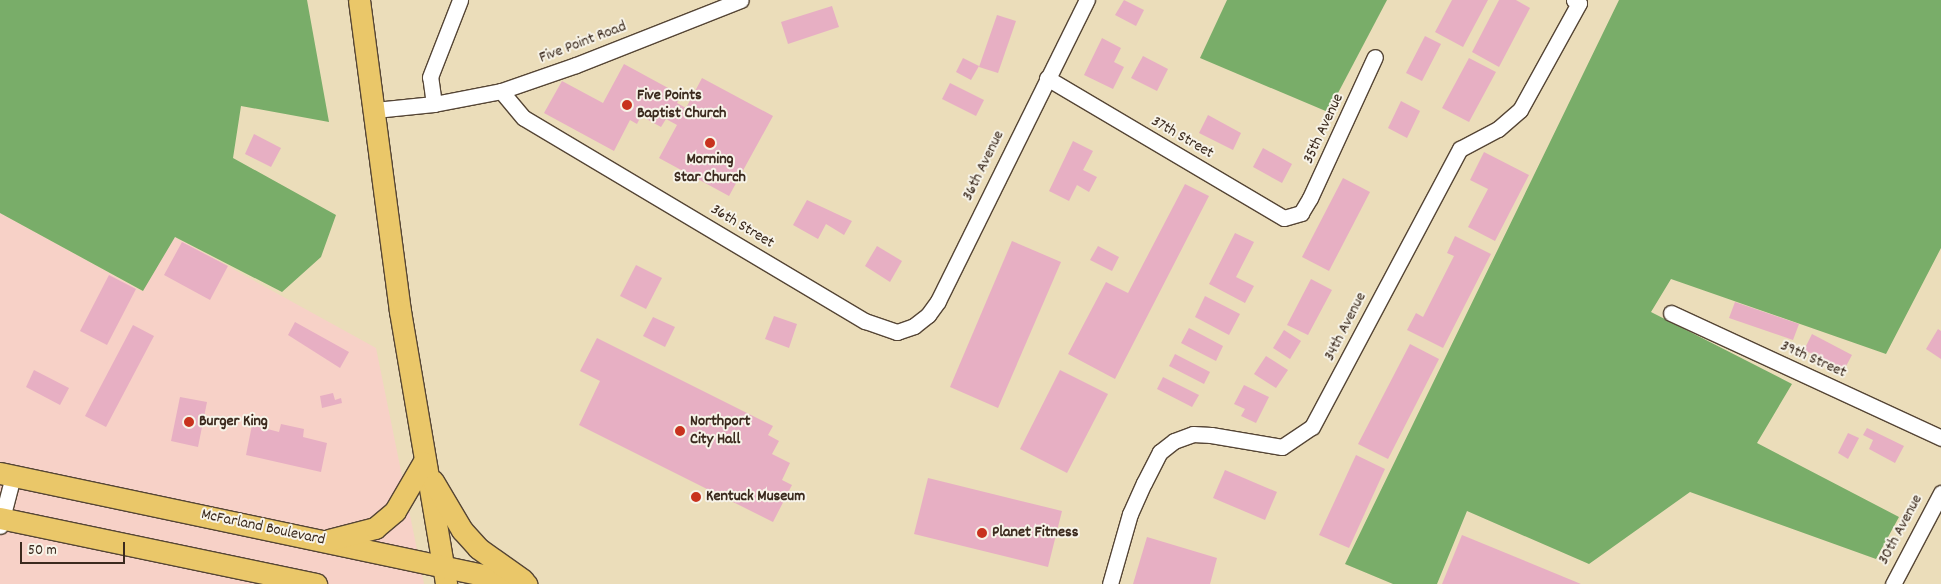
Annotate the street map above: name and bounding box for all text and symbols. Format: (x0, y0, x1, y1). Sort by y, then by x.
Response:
street label: Five Point Road (537, 18, 629, 68)
place label: Five Points Baptist Church (637, 86, 726, 124)
street label: 35th Avenue (1299, 91, 1349, 167)
marker: Five Points Baptist Church (621, 99, 633, 111)
street label: 37th Street (1147, 112, 1217, 164)
street label: 36th Avenue (959, 128, 1009, 204)
marker: Morning Star Church (704, 137, 716, 149)
place label: Morning Star Church (674, 150, 746, 188)
street label: 36th Street (707, 201, 777, 253)
street label: 34th Avenue (1321, 289, 1371, 365)
street label: 39th Street (1777, 337, 1849, 383)
place label: Burger King (199, 412, 268, 432)
place label: Northport City Hall (690, 412, 751, 450)
marker: Burger King (183, 416, 195, 428)
marker: Northport City Hall (674, 425, 686, 437)
place label: Kentuck Museum (706, 487, 805, 507)
marker: Kentuck Museum (690, 491, 702, 503)
street label: 30th Avenue (1875, 492, 1927, 568)
street label: McFarland Boulevard (199, 505, 327, 551)
place label: Planet Fitness (992, 523, 1078, 543)
marker: Planet Fitness (976, 527, 988, 539)
scale bar (22, 532, 128, 564)
text: 50 m (28, 540, 57, 562)

